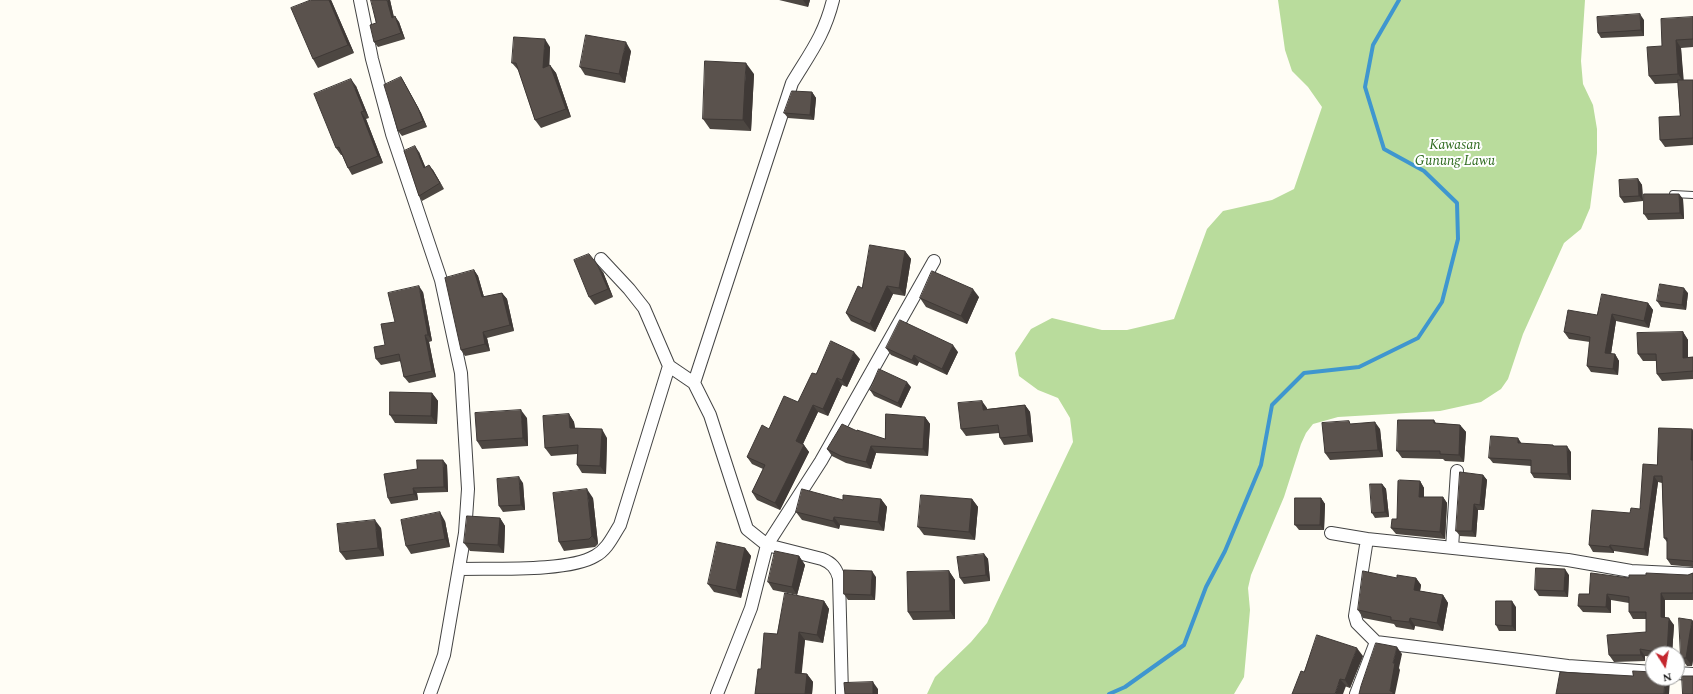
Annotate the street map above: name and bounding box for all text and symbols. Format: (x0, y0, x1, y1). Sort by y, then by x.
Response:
park label: Kawasan Gunung Lawu (1415, 138, 1495, 170)
north arrow (1645, 646, 1685, 686)
text: N (1661, 668, 1673, 686)

